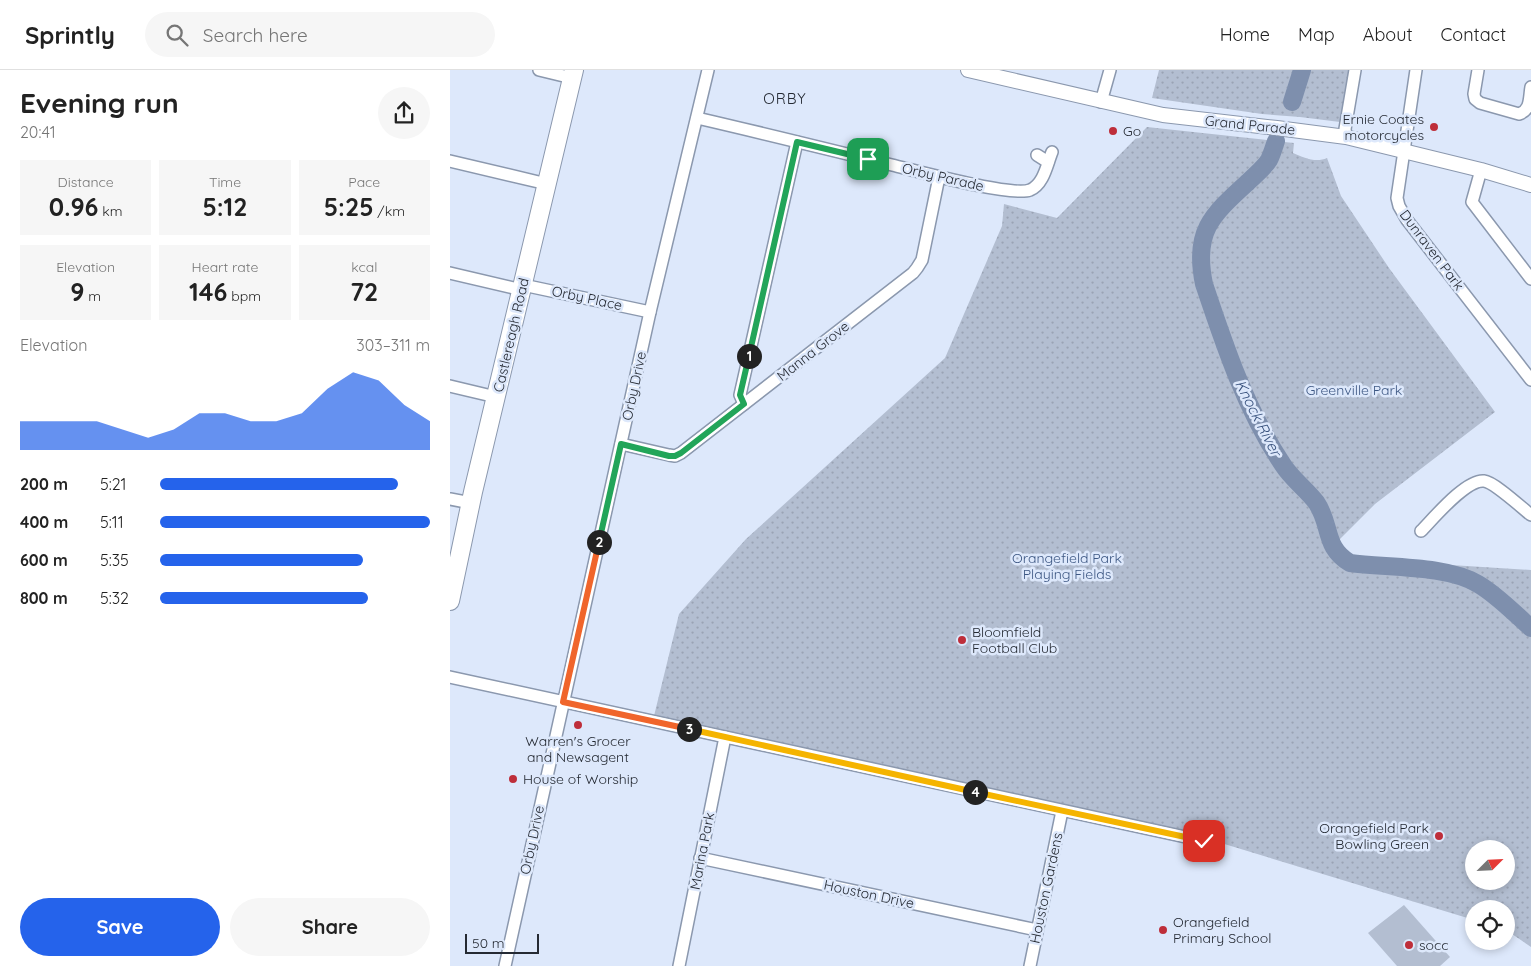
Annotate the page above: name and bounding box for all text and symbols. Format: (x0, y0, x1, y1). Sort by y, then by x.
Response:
search box (145, 12, 495, 57)
text: Sprintly (25, 20, 115, 50)
icon: search (163, 21, 191, 49)
text: Search here (203, 23, 308, 47)
text: Home (1220, 23, 1270, 46)
text: Map (1298, 23, 1335, 46)
text: About (1363, 23, 1413, 46)
text: Contact (1441, 23, 1506, 46)
text: Evening run (20, 85, 179, 120)
button: share (378, 87, 430, 139)
district label: ORBY (763, 89, 807, 108)
place label: Ernie Coates motorcycles (1343, 110, 1424, 144)
street label: Grand Parade (1204, 111, 1296, 139)
marker: Ernie Coates motorcycles (1428, 121, 1440, 133)
text: 20:41 (20, 122, 56, 142)
place label: Go (1123, 122, 1141, 140)
marker: Go (1107, 125, 1119, 137)
pin (847, 138, 889, 180)
icon: arrive (854, 145, 882, 173)
street label: Orby Parade (900, 159, 986, 195)
text: Distance (58, 173, 114, 191)
text: Time (209, 173, 241, 191)
text: Pace (348, 173, 380, 191)
text: 0.96 (49, 191, 98, 222)
text: 5:12 (202, 191, 248, 222)
text: 5:25 (324, 191, 374, 222)
text: km (98, 202, 123, 220)
text: /km (374, 202, 405, 220)
street label: Dunraven Park (1396, 206, 1468, 294)
text: Elevation (56, 258, 115, 276)
text: Heart rate (192, 258, 258, 276)
text: kcal (351, 258, 377, 276)
text: 9 (70, 276, 84, 307)
text: 146 (189, 276, 227, 307)
text: 72 (350, 276, 378, 307)
street label: Castlereagh Road (489, 276, 533, 394)
street label: Orby Place (550, 282, 624, 314)
text: m (84, 287, 101, 305)
text: bpm (227, 287, 261, 305)
street label: Manna Grove (773, 317, 853, 385)
text: Elevation (20, 335, 87, 355)
text: 303–311 m (356, 335, 430, 355)
pin: 1 (736, 344, 762, 368)
text: 1 (747, 347, 752, 365)
street label: Orby Drive (618, 350, 650, 422)
water label: Knock River (1231, 376, 1287, 461)
park label: Greenville Park (1306, 381, 1402, 399)
text: 200 m (20, 474, 68, 494)
text: 5:21 (100, 474, 127, 494)
text: 400 m (20, 512, 68, 532)
text: 5:11 (100, 512, 124, 532)
pin: 2 (586, 530, 612, 554)
text: 2 (596, 533, 603, 551)
park label: Orangefield Park Playing Fields (1012, 549, 1122, 583)
text: 600 m (20, 550, 68, 570)
text: 5:35 (100, 550, 129, 570)
text: 800 m (20, 588, 68, 608)
text: 5:32 (100, 588, 129, 608)
place label: Bloomfield Football Club (972, 623, 1057, 657)
marker: Bloomfield Football Club (956, 634, 968, 646)
pin: 3 (676, 716, 702, 742)
marker: Warren's Grocer and Newsagent (572, 719, 584, 731)
text: 3 (686, 720, 693, 738)
place label: Warren's Grocer and Newsagent (525, 732, 631, 766)
place label: House of Worship (523, 770, 638, 788)
marker: House of Worship (507, 773, 519, 785)
pin: 4 (962, 780, 988, 804)
text: 4 (971, 783, 980, 801)
street label: Orby Drive (516, 804, 548, 876)
street label: Marina Park (686, 811, 718, 891)
place label: Orangefield Park Bowling Green (1319, 819, 1429, 853)
pin (1183, 820, 1225, 862)
icon: check (1190, 827, 1218, 855)
marker: Orangefield Park Bowling Green (1433, 830, 1445, 842)
street label: Houston Gardens (1025, 831, 1067, 945)
north arrow (1465, 840, 1515, 890)
map controls (1465, 840, 1515, 950)
street label: Houston Drive (822, 876, 916, 912)
button: Save (20, 898, 220, 956)
button: Share (230, 898, 430, 956)
button: locate (1465, 900, 1515, 950)
place label: Orangefield Primary School (1173, 913, 1271, 947)
marker: Orangefield Primary School (1157, 924, 1169, 936)
scale bar (465, 931, 539, 954)
text: 50 m (472, 934, 505, 952)
place label: socc (1419, 936, 1449, 954)
marker: socc (1403, 939, 1415, 951)

